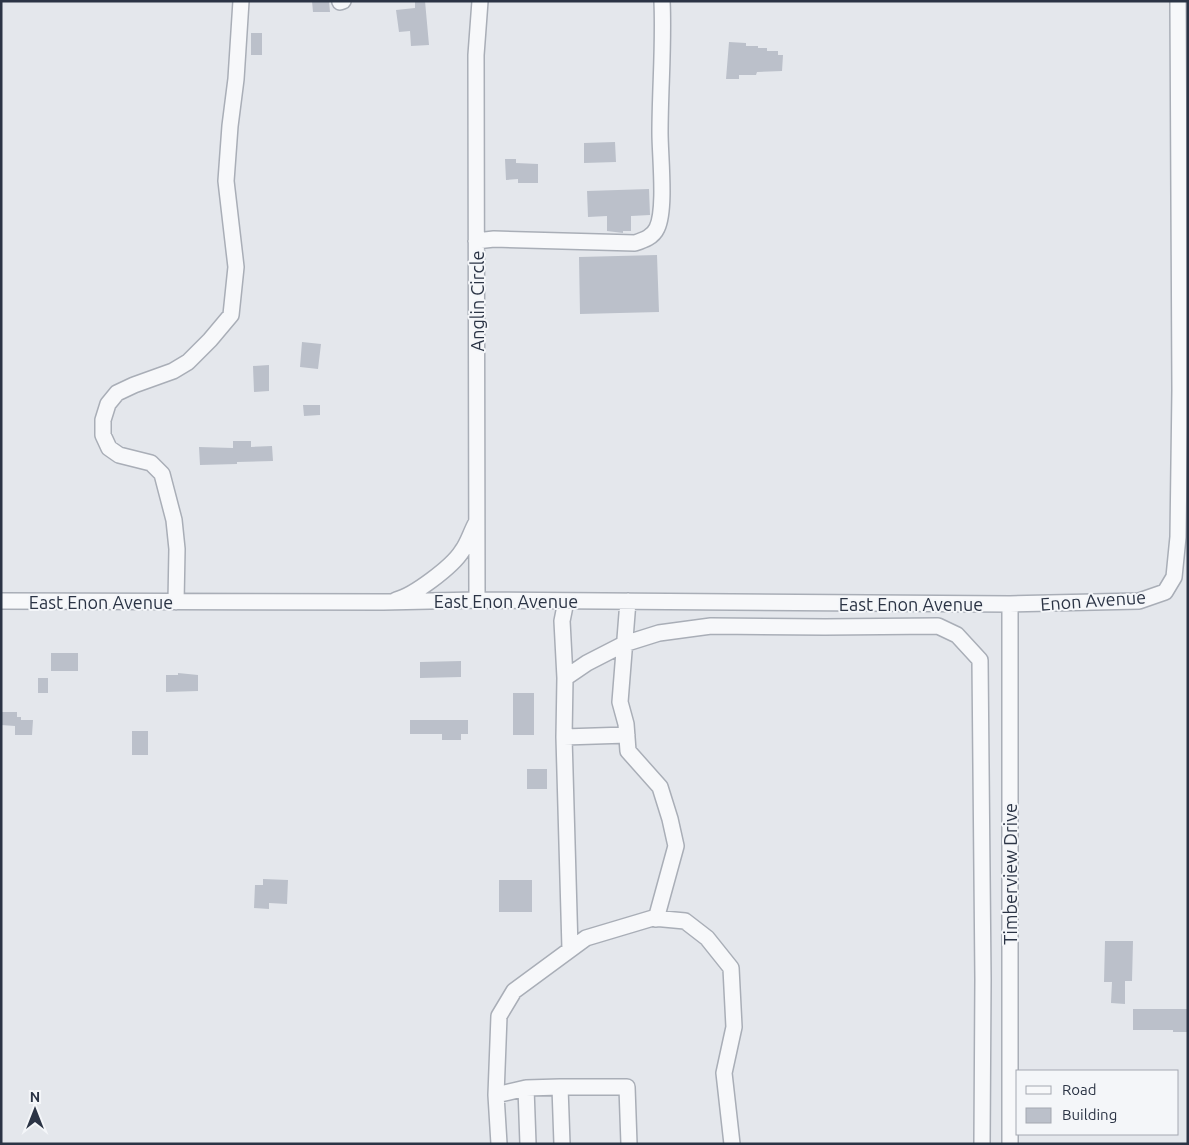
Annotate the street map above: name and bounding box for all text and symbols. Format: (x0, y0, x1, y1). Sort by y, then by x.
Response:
street label: Anglin Circle (467, 250, 487, 352)
street label: Enon Avenue (1039, 586, 1147, 614)
street label: East Enon Avenue (434, 591, 578, 611)
street label: East Enon Avenue (29, 592, 173, 612)
street label: East Enon Avenue (839, 594, 983, 614)
street label: Timberview Drive (1000, 803, 1020, 945)
legend (1016, 1070, 1179, 1135)
text: Road (1062, 1081, 1097, 1098)
north arrow (10, 1085, 60, 1135)
text: N (30, 1089, 40, 1105)
text: Building (1062, 1106, 1117, 1123)

